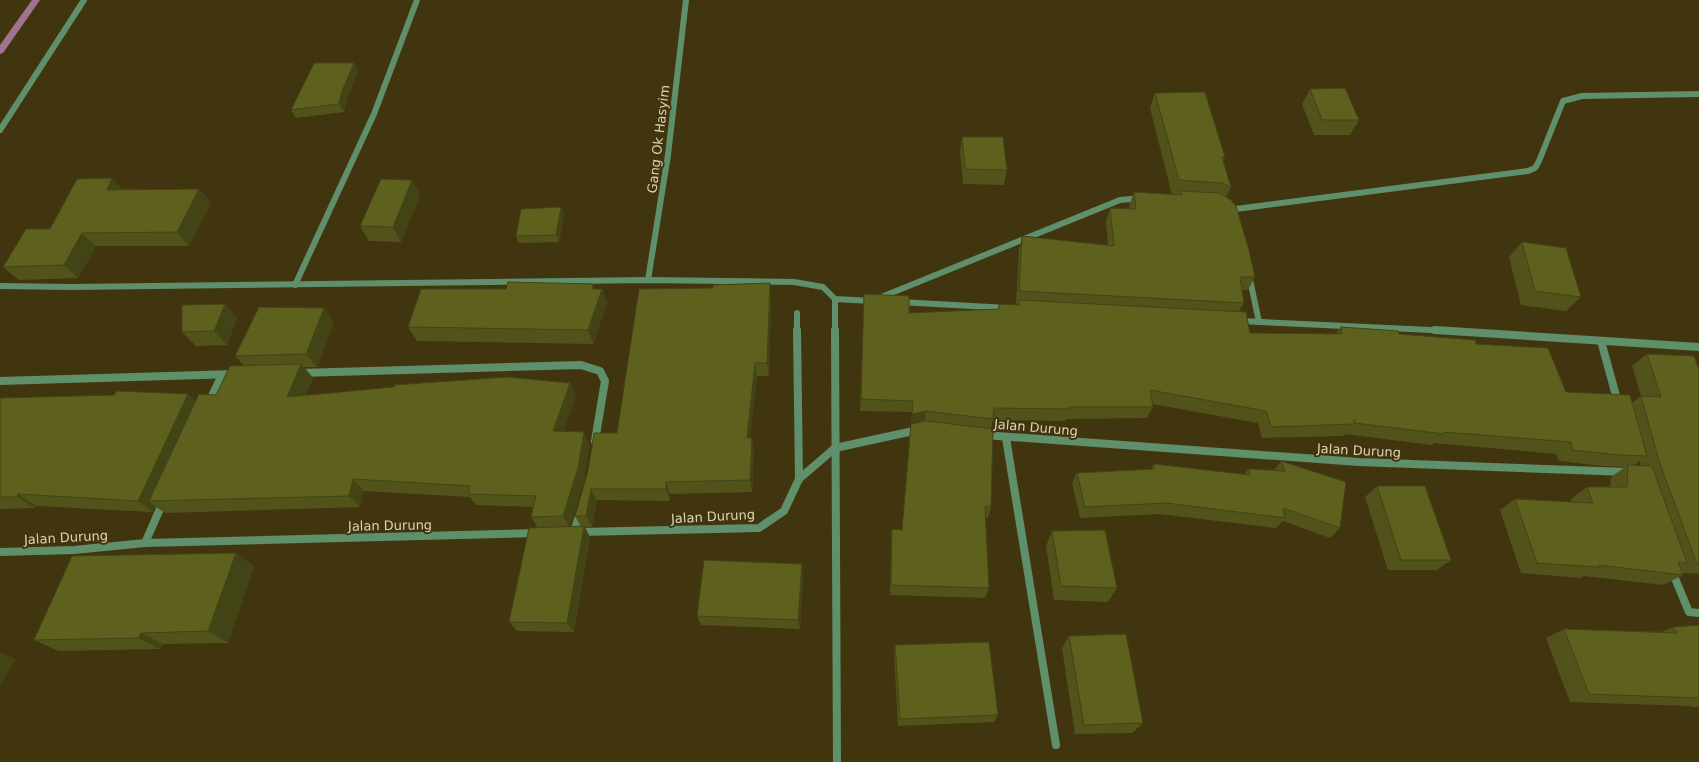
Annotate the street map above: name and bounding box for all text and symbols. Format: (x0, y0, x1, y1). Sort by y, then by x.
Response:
street label: Gang Ok Hasyim (644, 84, 673, 194)
street label: Jalan Durung (992, 416, 1078, 439)
street label: Jalan Durung (1316, 441, 1401, 460)
street label: Jalan Durung (670, 507, 755, 526)
street label: Jalan Durung (347, 517, 432, 534)
street label: Jalan Durung (23, 528, 108, 547)

